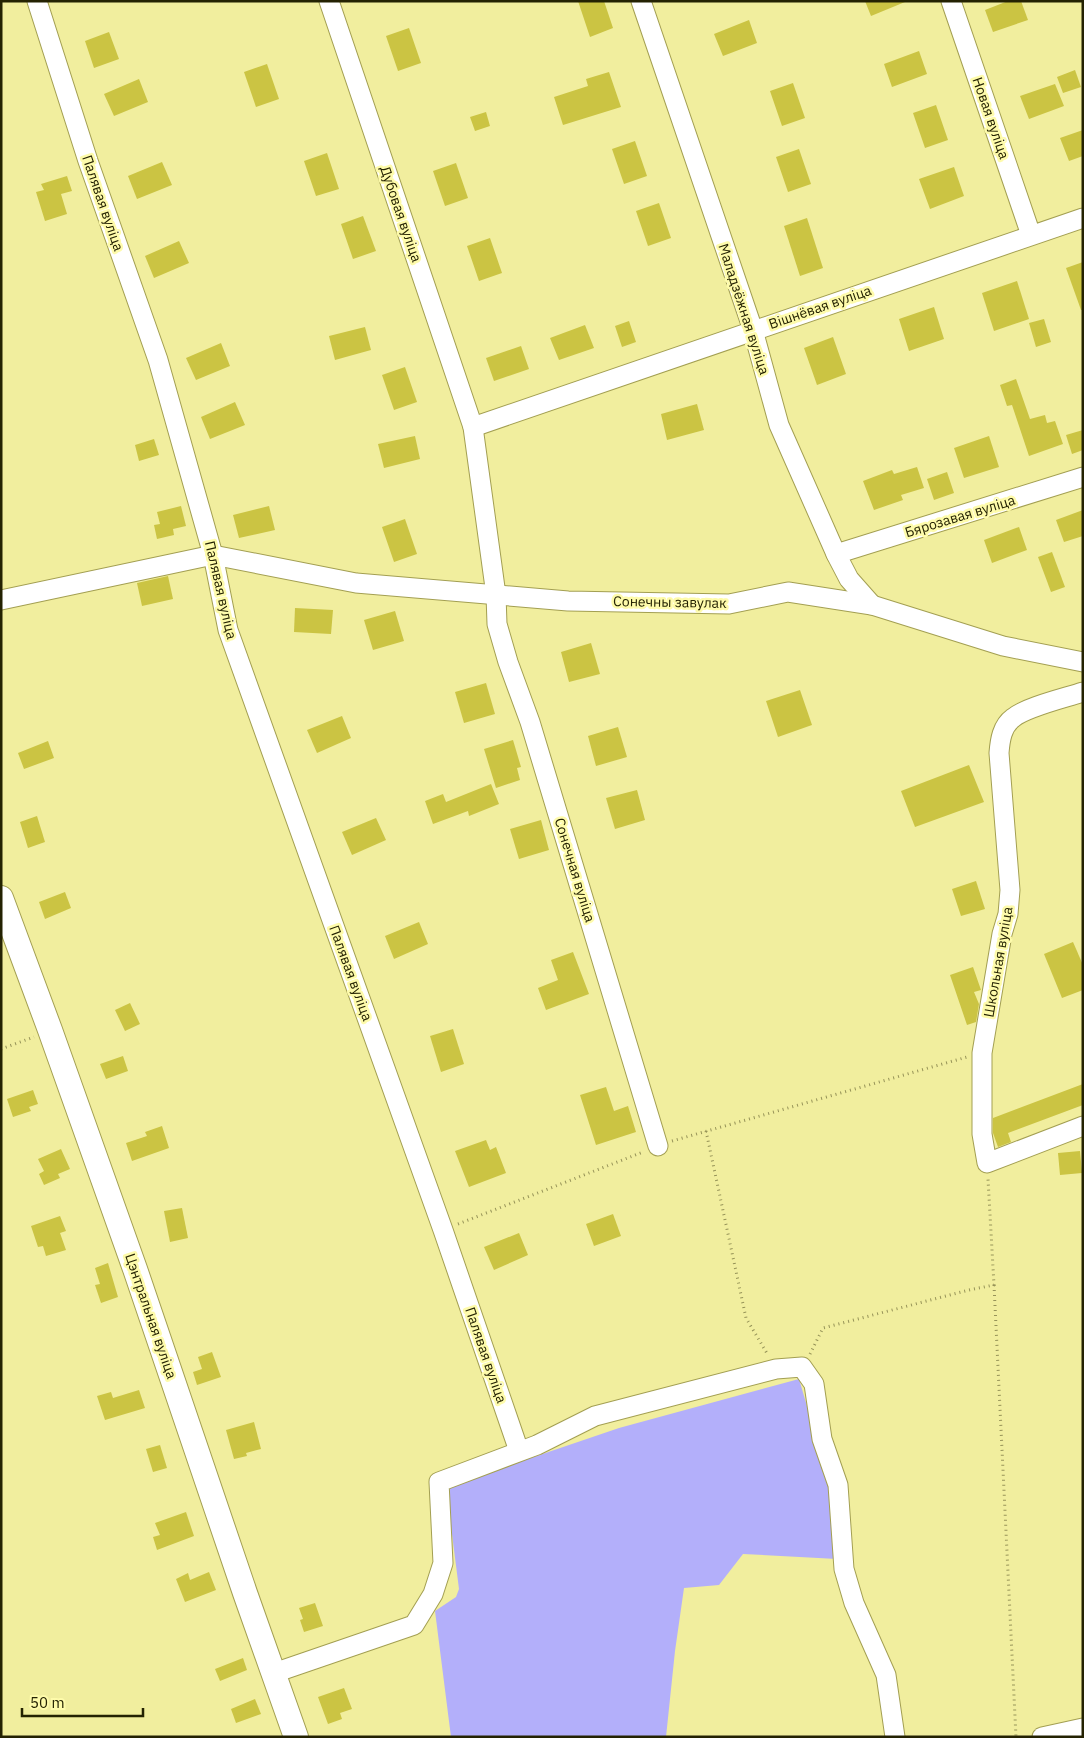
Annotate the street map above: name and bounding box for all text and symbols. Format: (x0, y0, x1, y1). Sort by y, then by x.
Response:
street label: Новая вуліца (969, 75, 1014, 162)
street label: Палявая вуліца (78, 153, 128, 254)
street label: Дубовая вуліца (376, 164, 426, 265)
street label: Маладзёжная вуліца (714, 241, 774, 377)
street label: Вішнёвая вуліца (766, 281, 874, 333)
street label: Бярозавая вуліца (903, 491, 1018, 541)
street label: Палявая вуліца (201, 539, 241, 641)
street label: Сонечны завулак (613, 592, 727, 612)
street label: Сонечная вуліца (551, 816, 600, 925)
street label: Школьная вуліца (979, 905, 1017, 1019)
street label: Палявая вуліца (325, 923, 377, 1024)
street label: Цэнтральная вуліца (121, 1251, 181, 1382)
street label: Палявая вуліца (461, 1305, 511, 1406)
scale bar (22, 1686, 144, 1718)
text: 50 m (30, 1693, 65, 1712)

